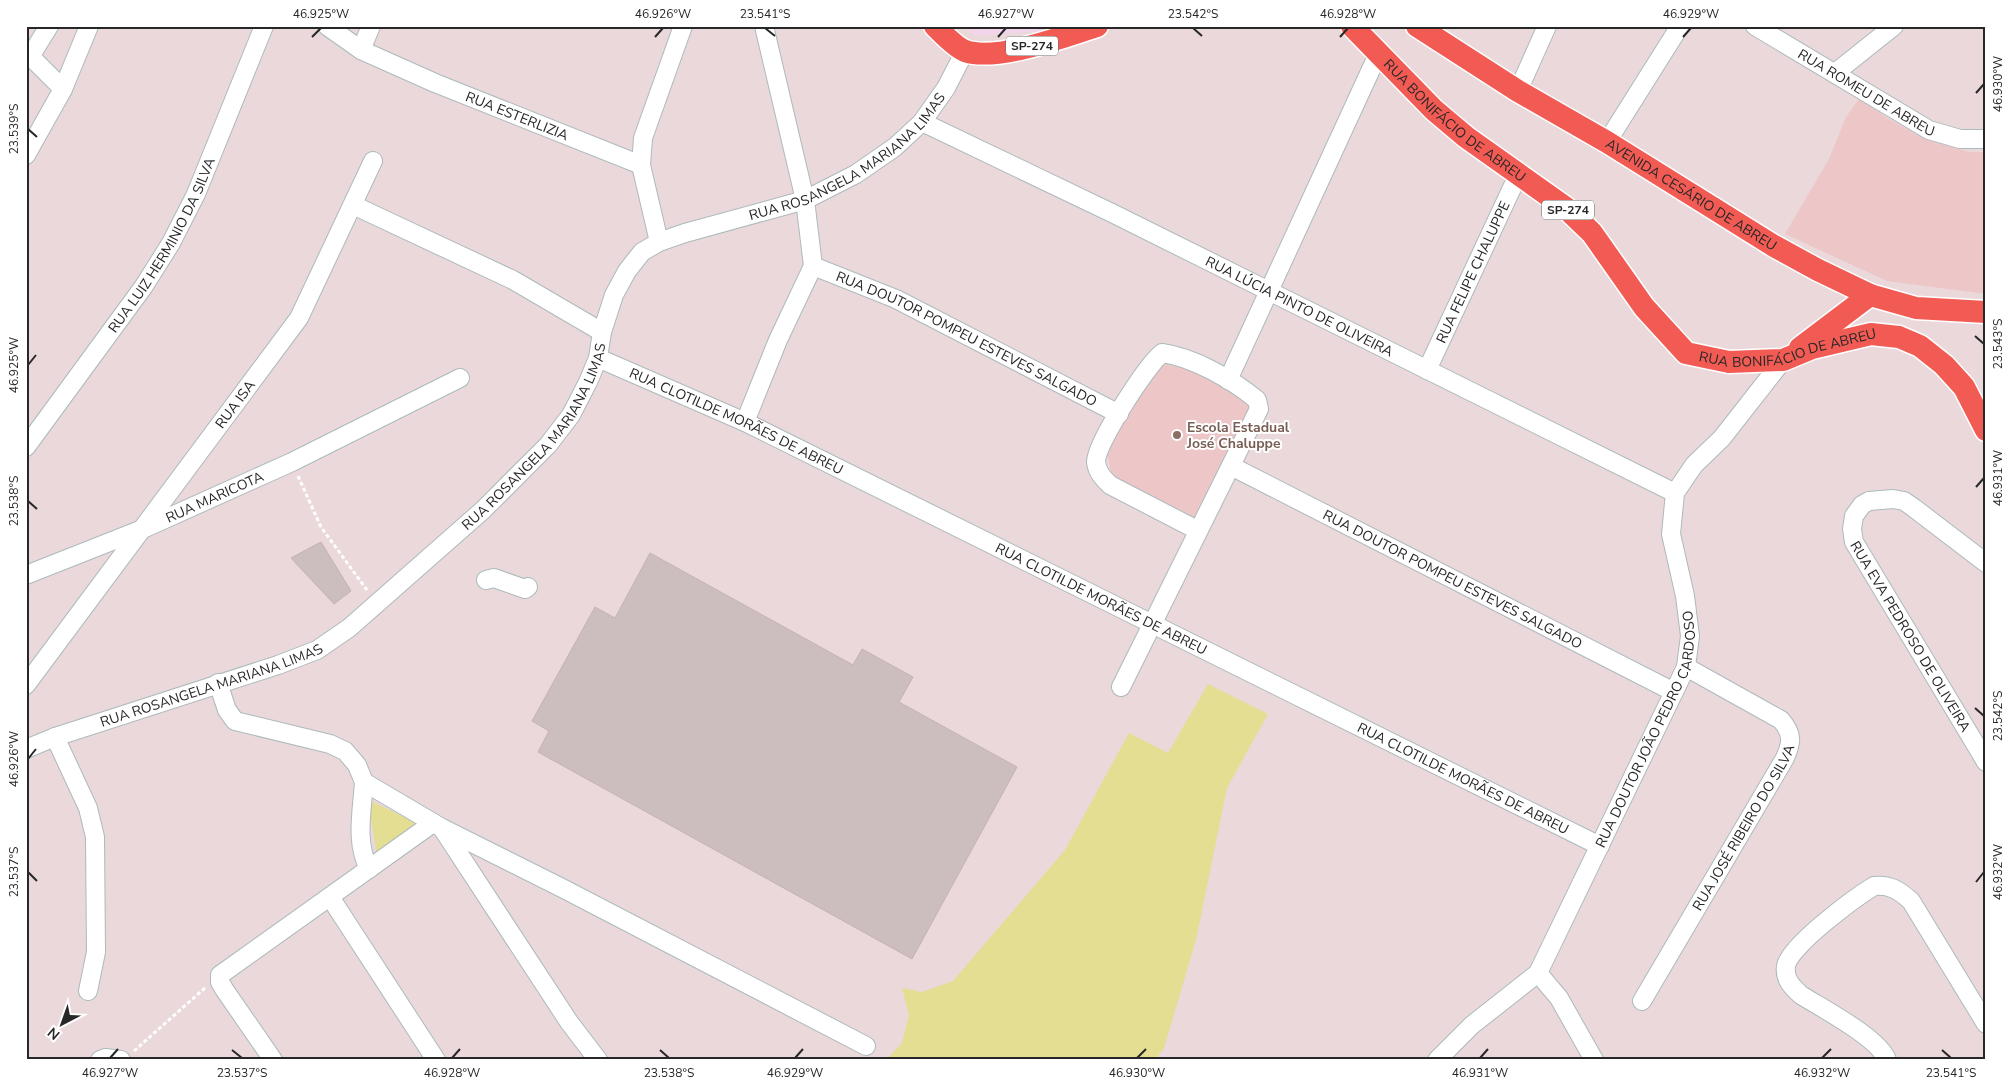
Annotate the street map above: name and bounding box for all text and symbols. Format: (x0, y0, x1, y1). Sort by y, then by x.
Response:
text: 46.925°W (293, 6, 349, 22)
text: 46.926°W (635, 6, 691, 22)
text: 23.541°S (740, 6, 790, 22)
text: 46.927°W (978, 6, 1034, 22)
text: 23.542°S (1168, 6, 1218, 22)
text: 46.928°W (1320, 6, 1376, 22)
text: 46.929°W (1663, 6, 1719, 22)
road number: SP-274 (1006, 36, 1058, 56)
street label: RUA ROMEU DE ABREU (1794, 44, 1937, 141)
street label: RUA BONIFÁCIO DE ABREU (1380, 55, 1530, 186)
text: 46.930°W (1990, 56, 2006, 112)
street label: RUA ESTERLIZIA (463, 87, 571, 145)
street label: RUA ROSANGELA MARIANA LIMAS (747, 88, 950, 225)
text: 23.539°S (6, 104, 22, 154)
street label: AVENIDA CESÁRIO DE ABREU (1602, 134, 1781, 255)
street label: RUA LUIZ HERMINIO DA SILVA (103, 155, 219, 336)
street label: RUA FELIPE CHALUPPE (1431, 198, 1514, 346)
road number: SP-274 (1542, 200, 1594, 220)
street label: RUA LÚCIA PINTO DE OLIVEIRA (1202, 251, 1397, 361)
street label: RUA DOUTOR POMPEU ESTEVES SALGADO (833, 267, 1100, 411)
text: 23.543°S (1990, 319, 2006, 369)
street label: RUA BONIFÁCIO DE ABREU (1697, 324, 1878, 372)
text: 46.925°W (6, 337, 22, 393)
street label: RUA ROSANGELA MARIANA LIMAS (457, 341, 610, 534)
street label: RUA CLOTILDE MORÃES DE ABREU (626, 363, 847, 479)
street label: RUA ISA (211, 376, 259, 432)
place label: Escola Estadual José Chaluppe (1186, 418, 1290, 453)
marker: Escola Estadual José Chaluppe (1171, 429, 1183, 441)
text: 46.931°W (1990, 450, 2006, 506)
street label: RUA MARICOTA (162, 467, 266, 527)
text: 23.538°S (6, 476, 22, 526)
street label: RUA DOUTOR POMPEU ESTEVES SALGADO (1320, 505, 1586, 653)
street label: RUA EVA PEDROSO DE OLIVEIRA (1846, 537, 1975, 735)
street label: RUA CLOTILDE MORÃES DE ABREU (992, 538, 1210, 659)
street label: RUA DOUTOR JOÃO PEDRO CARDOSO (1591, 610, 1700, 851)
street label: RUA ROSANGELA MARIANA LIMAS (98, 639, 327, 731)
text: 23.542°S (1990, 691, 2006, 741)
street label: RUA CLOTILDE MORÃES DE ABREU (1354, 718, 1572, 839)
text: 46.926°W (6, 731, 22, 787)
street label: RUA JOSÉ RIBEIRO DO SILVA (1688, 742, 1799, 914)
text: 46.932°W (1990, 844, 2006, 900)
text: 23.537°S (6, 847, 22, 897)
north arrow (38, 998, 88, 1048)
text: N (44, 1023, 64, 1044)
text: 46.927°W (82, 1065, 138, 1081)
text: 23.537°S (217, 1065, 267, 1081)
text: 46.928°W (424, 1065, 480, 1081)
text: 23.538°S (644, 1065, 694, 1081)
text: 46.929°W (767, 1065, 823, 1081)
text: 46.930°W (1109, 1065, 1165, 1081)
text: 46.931°W (1452, 1065, 1508, 1081)
text: 46.932°W (1794, 1065, 1850, 1081)
text: 23.541°S (1926, 1065, 1976, 1081)

